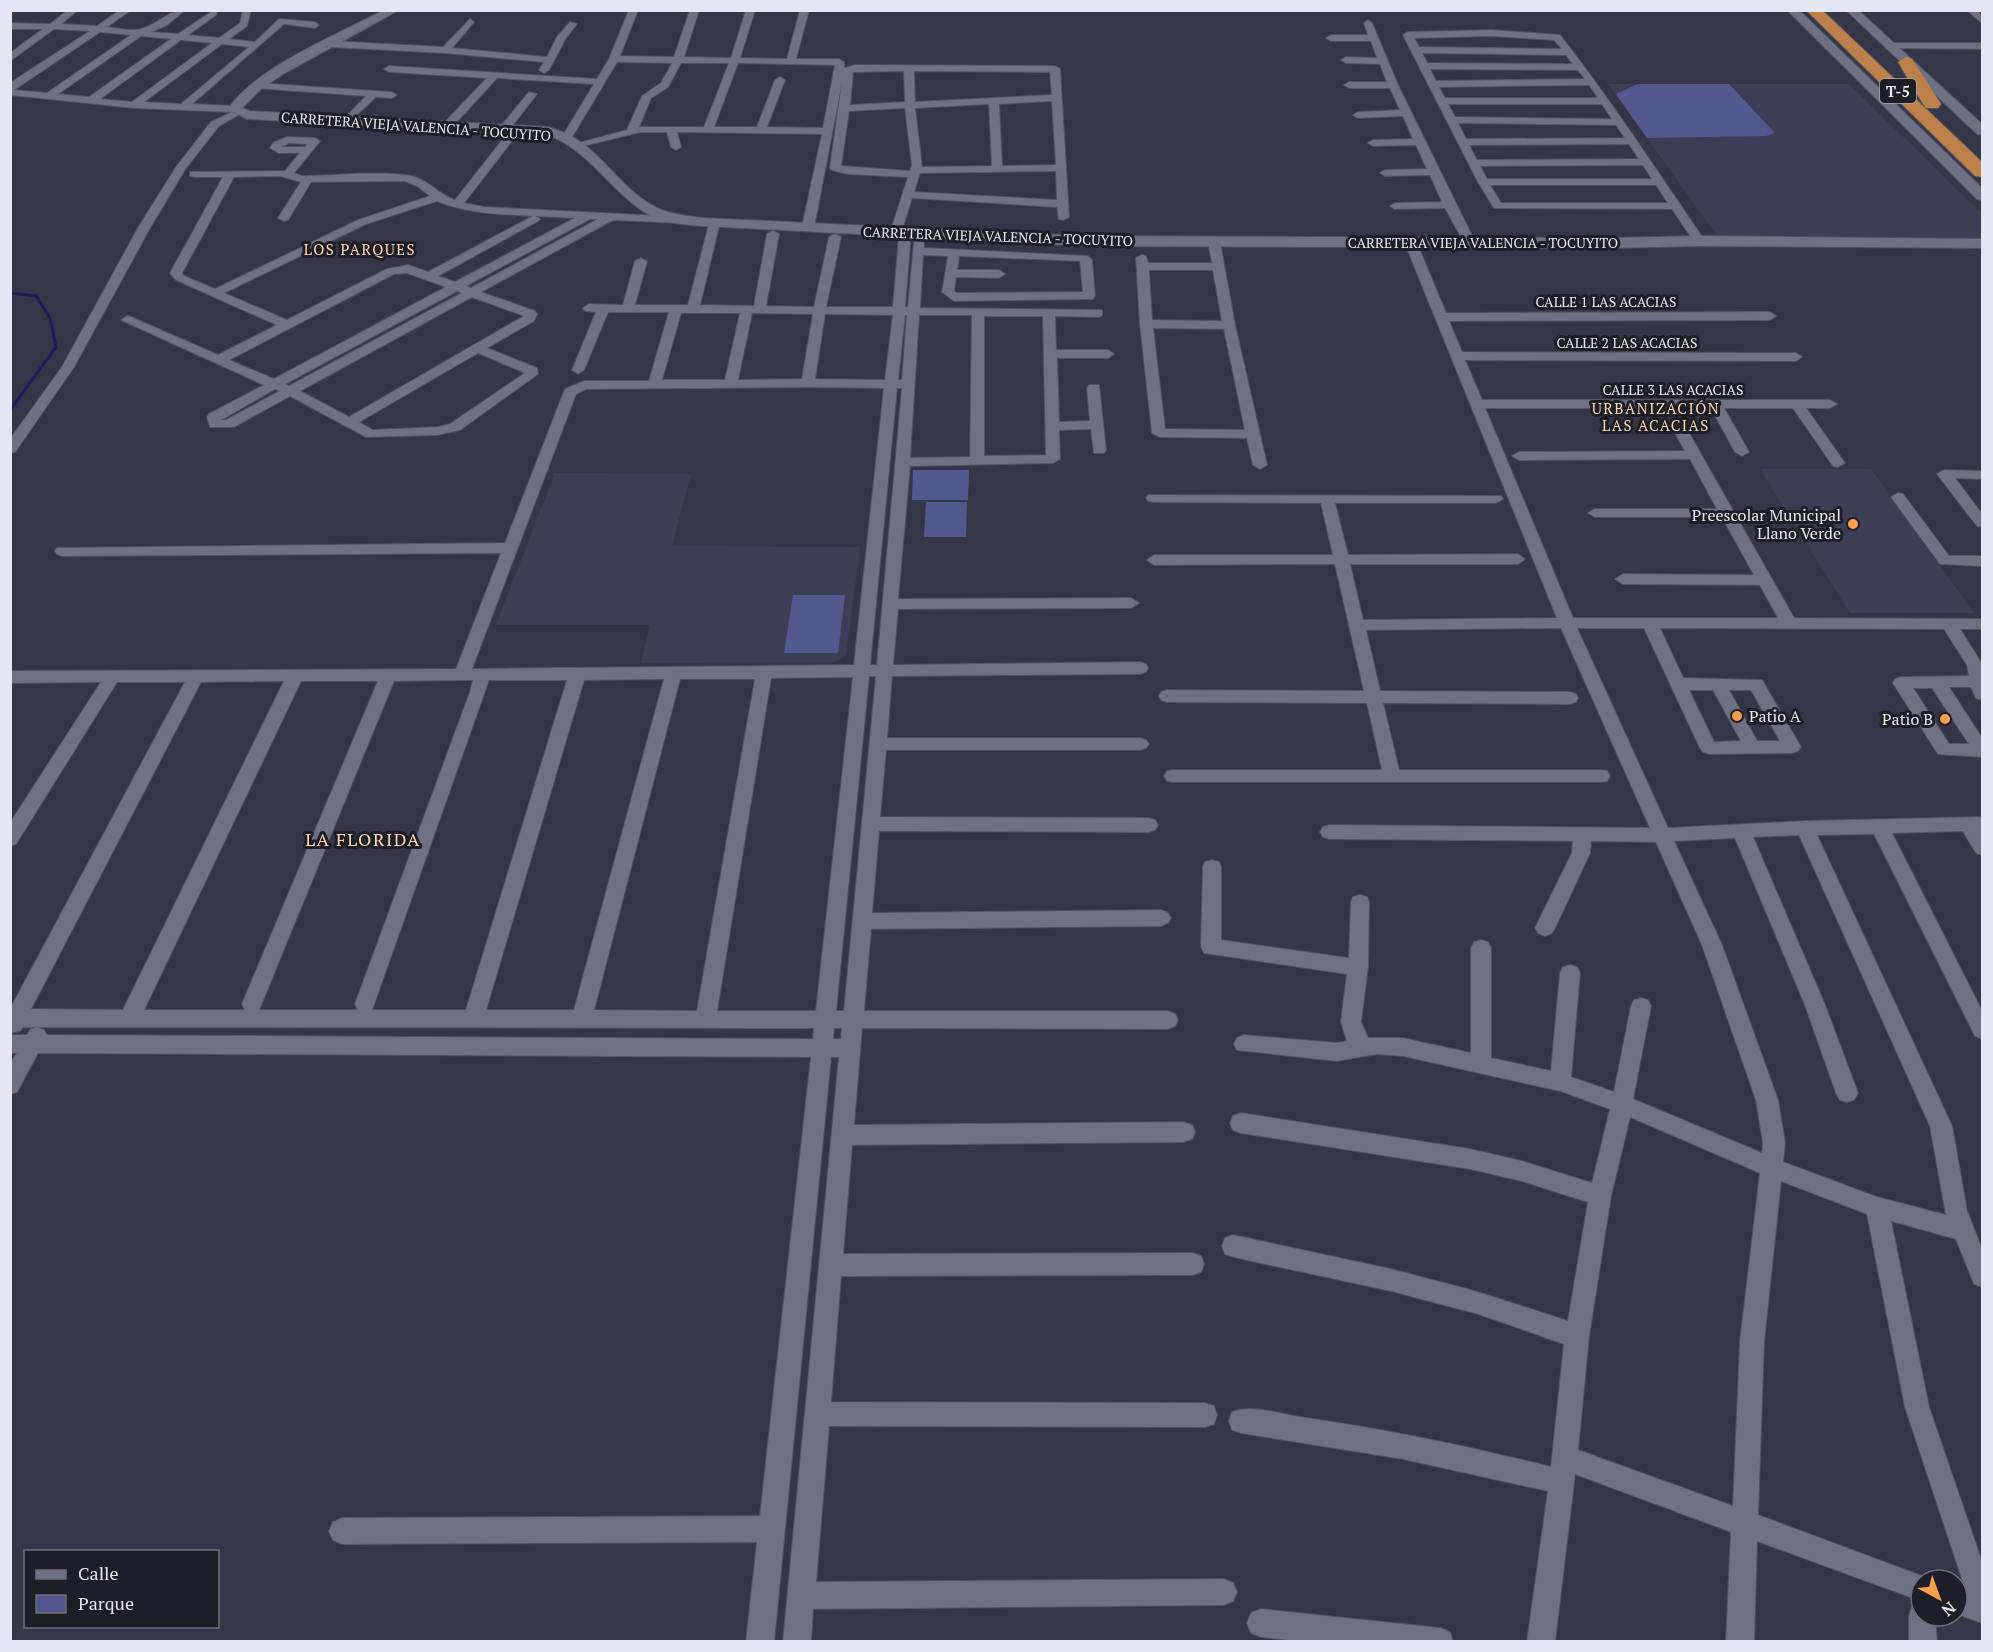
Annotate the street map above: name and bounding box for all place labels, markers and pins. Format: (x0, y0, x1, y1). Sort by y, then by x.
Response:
place label: Preescolar Municipal Llano Verde (1692, 504, 1841, 544)
marker: Preescolar Municipal Llano Verde (1846, 517, 1860, 531)
place label: Patio A (1749, 705, 1801, 727)
place label: Patio B (1882, 708, 1933, 730)
marker: Patio A (1730, 709, 1744, 723)
marker: Patio B (1938, 712, 1952, 726)

